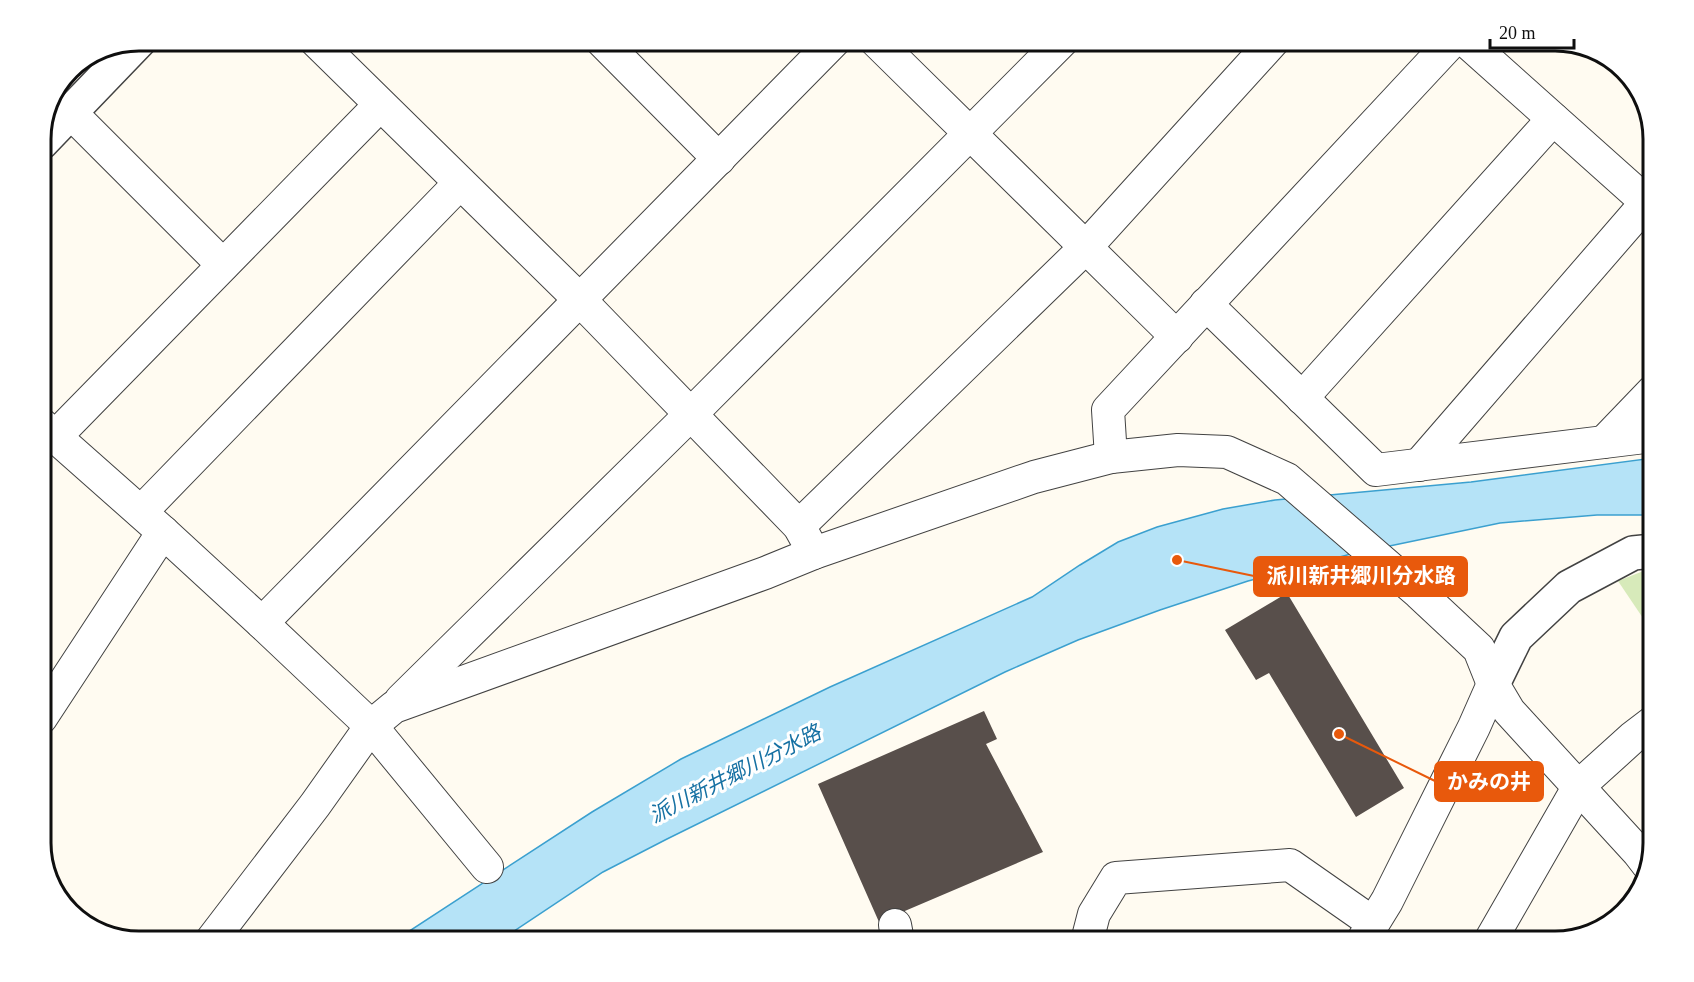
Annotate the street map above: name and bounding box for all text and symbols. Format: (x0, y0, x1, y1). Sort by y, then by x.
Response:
scale bar (1490, 12, 1574, 50)
text: 20 m (1499, 23, 1536, 43)
callout: 派川新井郷川分水路 (1254, 557, 1467, 596)
text: 派川新井郷川分水路 (1267, 564, 1456, 588)
water label: 派川新井郷川分水路 (645, 719, 826, 828)
callout: かみの井 (1435, 762, 1543, 801)
text: かみの井 (1447, 770, 1531, 794)

